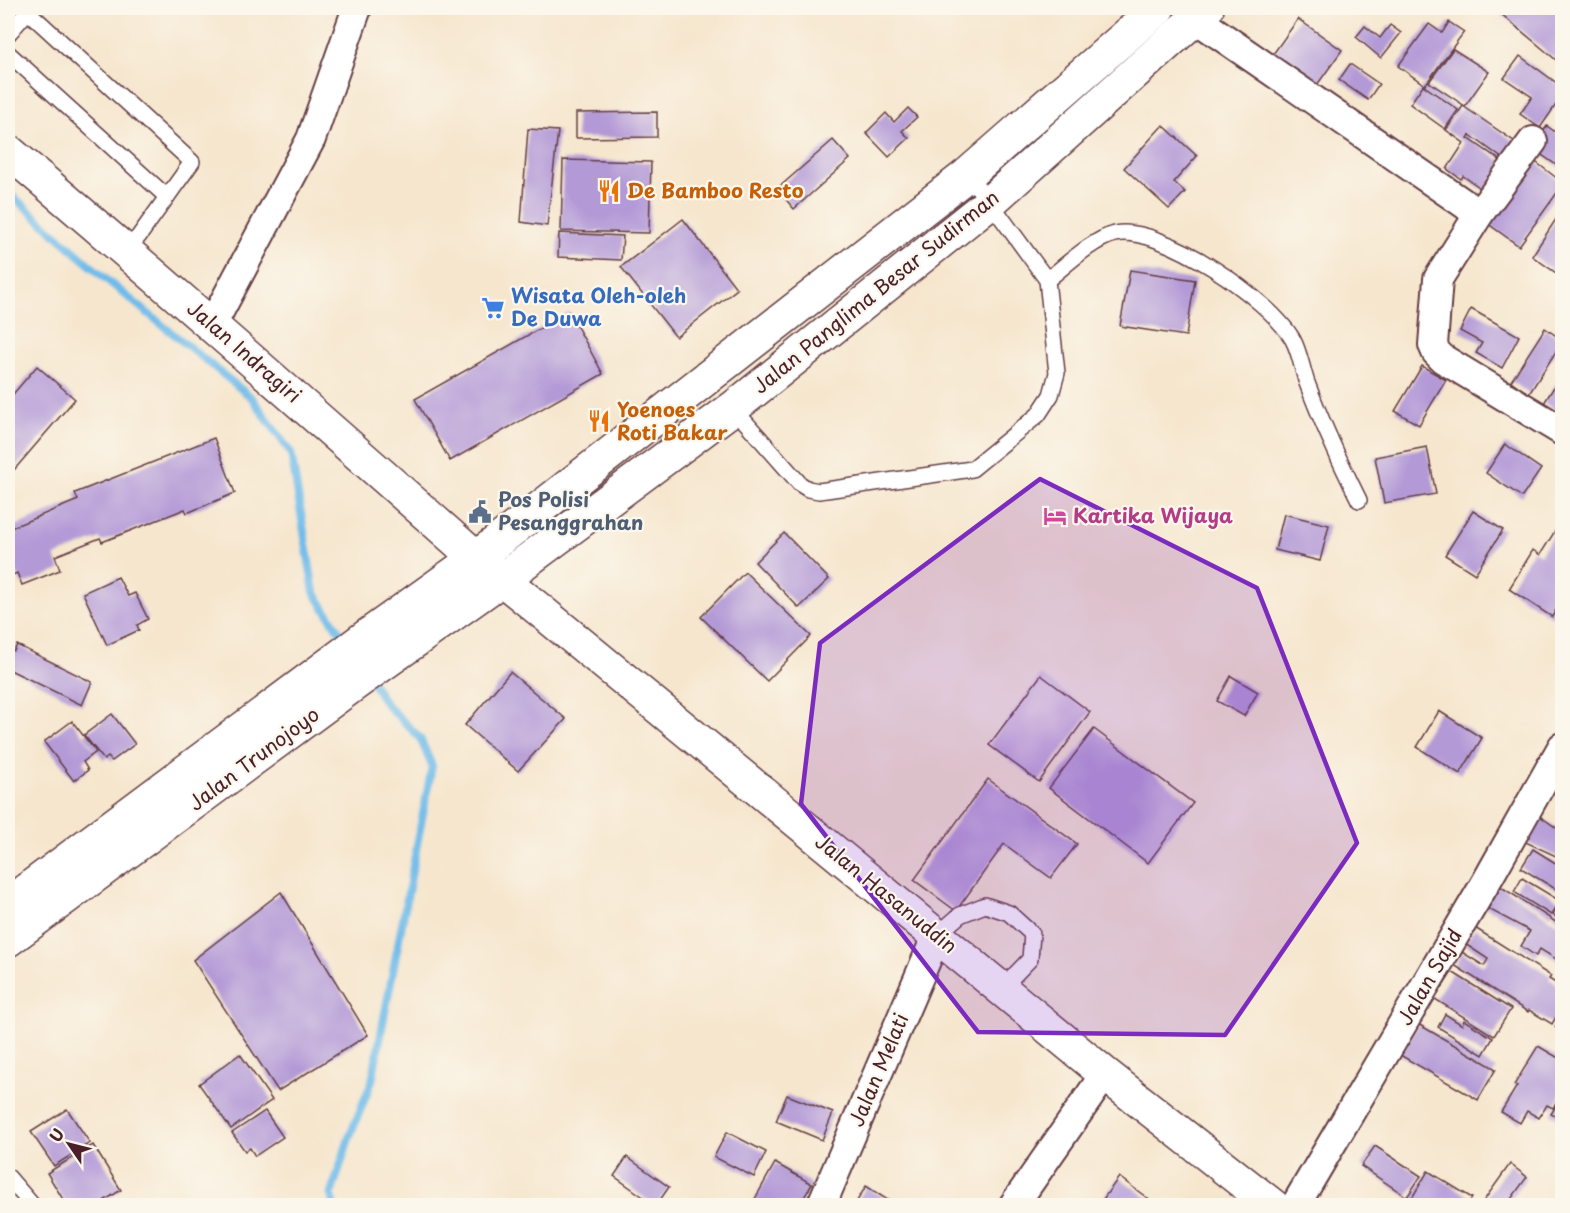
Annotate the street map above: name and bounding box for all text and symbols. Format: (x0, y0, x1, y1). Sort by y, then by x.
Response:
place label: De Bamboo Resto (627, 175, 804, 205)
restaurant icon: De Bamboo Resto (596, 178, 622, 204)
street label: Jalan Panglima Besar Sudirman (746, 182, 1005, 400)
place label: Wisata Oleh-oleh De Duwa (511, 280, 686, 333)
street label: Jalan Indragiri (181, 293, 308, 409)
supermarket icon: Wisata Oleh-oleh De Duwa (480, 295, 506, 321)
place label: Yoenoes Roti Bakar (617, 394, 728, 447)
restaurant icon: Yoenoes Roti Bakar (586, 408, 612, 434)
place label: Pos Polisi Pesanggrahan (498, 484, 643, 537)
public building icon: Pos Polisi Pesanggrahan (467, 499, 493, 525)
place label: Kartika Wijaya (1073, 500, 1233, 530)
hotel icon: Kartika Wijaya (1042, 503, 1068, 529)
street label: Jalan Trunojoyo (182, 699, 325, 817)
street label: Jalan Hasanuddin (809, 826, 964, 960)
street label: Jalan Sajid (1389, 923, 1469, 1030)
street label: Jalan Melati (841, 1008, 915, 1131)
north arrow (39, 1114, 99, 1174)
text: U (43, 1123, 69, 1147)

